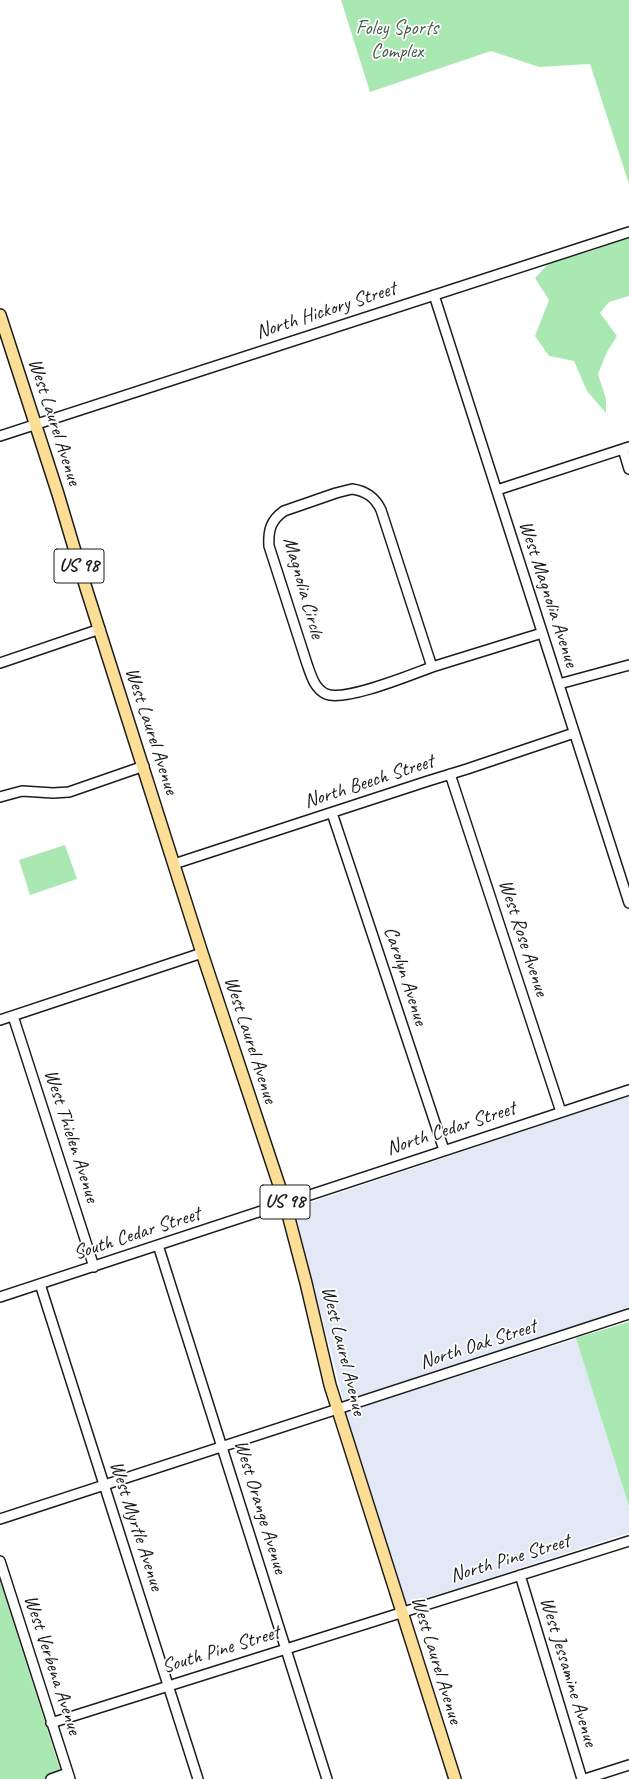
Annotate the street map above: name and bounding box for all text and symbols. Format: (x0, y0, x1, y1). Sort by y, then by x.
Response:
park label: Foley Sports Complex (356, 17, 438, 64)
street label: North Hickory Street (253, 277, 399, 345)
street label: West Laurel Avenue (22, 356, 86, 488)
street label: West Magnolia Avenue (513, 518, 583, 670)
street label: Magnolia Circle (277, 535, 329, 641)
road number: US 98 (54, 549, 104, 583)
street label: West Laurel Avenue (119, 665, 183, 797)
street label: North Beech Street (301, 750, 437, 814)
street label: West Rose Avenue (493, 877, 553, 999)
street label: Carolyn Avenue (378, 924, 432, 1028)
street label: West Laurel Avenue (218, 974, 282, 1106)
street label: West Thielen Avenue (38, 1067, 104, 1205)
street label: North Cedar Street (383, 1097, 519, 1161)
road number: US 98 (260, 1185, 310, 1219)
street label: South Cedar Street (71, 1202, 203, 1266)
street label: West Laurel Avenue (315, 1284, 371, 1418)
street label: North Oak Street (417, 1315, 539, 1375)
street label: West Orange Avenue (228, 1437, 292, 1577)
street label: West Myrtle Avenue (104, 1458, 168, 1594)
street label: North Pine Street (447, 1529, 573, 1589)
street label: West Verbena Avenue (18, 1592, 86, 1738)
street label: West Laurel Avenue (405, 1593, 467, 1727)
street label: West Jessamine Avenue (534, 1595, 602, 1749)
street label: South Pine Street (159, 1621, 283, 1679)

